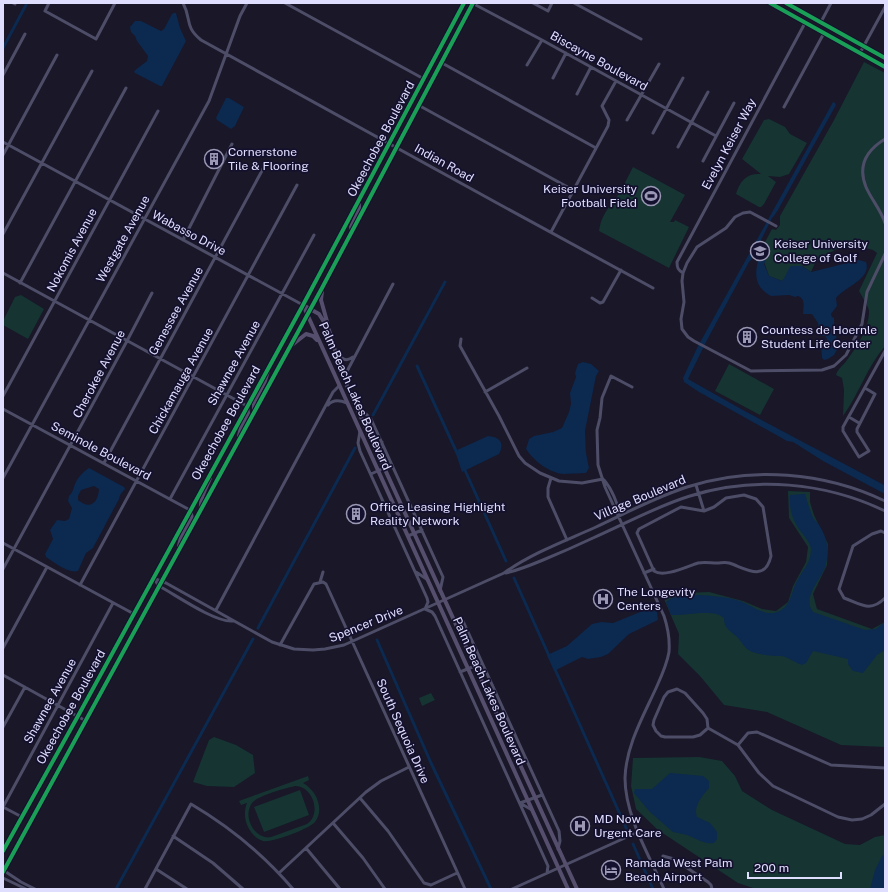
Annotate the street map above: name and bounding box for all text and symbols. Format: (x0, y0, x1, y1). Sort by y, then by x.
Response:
street label: Biscayne Boulevard (548, 28, 650, 94)
street label: Okeechobee Boulevard (345, 79, 417, 199)
street label: Evelyn Keiser Way (699, 96, 759, 192)
street label: Indian Road (412, 141, 476, 185)
place label: Cornerstone Tile & Flooring (228, 145, 309, 173)
building icon: Cornerstone Tile & Flooring (203, 148, 225, 170)
place label: Keiser University Football Field (543, 182, 638, 210)
sports icon: Keiser University Football Field (640, 185, 662, 207)
street label: Westgate Avenue (93, 193, 153, 285)
street label: Nokomis Avenue (44, 206, 100, 294)
street label: Wabasso Drive (150, 208, 229, 258)
place label: Keiser University College of Golf (774, 237, 868, 265)
school or university icon: Keiser University College of Golf (749, 240, 771, 262)
street label: Genessee Avenue (146, 264, 206, 358)
street label: Shawnee Avenue (205, 318, 263, 408)
street label: Palm Beach Lakes Boulevard (316, 320, 394, 472)
place label: Countess de Hoernle Student Life Center (761, 323, 877, 351)
street label: Chickamauga Avenue (146, 325, 216, 437)
building icon: Countess de Hoernle Student Life Center (736, 326, 758, 348)
street label: Cherokee Avenue (70, 328, 128, 420)
street label: Okeechobee Boulevard (189, 363, 263, 483)
street label: Seminole Boulevard (49, 419, 153, 483)
street label: Village Boulevard (592, 472, 688, 524)
place label: Office Leasing Highlight Reality Network (370, 500, 506, 528)
building icon: Office Leasing Highlight Reality Network (345, 503, 367, 525)
place label: The Longevity Centers (617, 585, 696, 613)
hospital icon: The Longevity Centers (592, 588, 614, 610)
street label: Spencer Drive (327, 603, 405, 645)
street label: Palm Beach Lakes Boulevard (450, 615, 528, 767)
street label: Okeechobee Boulevard (34, 647, 108, 767)
street label: Shawnee Avenue (21, 656, 79, 746)
street label: South Sequoia Drive (374, 676, 433, 786)
place label: MD Now Urgent Care (594, 812, 662, 840)
hospital icon: MD Now Urgent Care (569, 815, 591, 837)
scale bar (748, 854, 841, 880)
place label: Ramada West Palm Beach Airport (625, 856, 732, 884)
hotel icon: Ramada West Palm Beach Airport (600, 859, 622, 881)
text: 200 m (754, 861, 789, 875)

